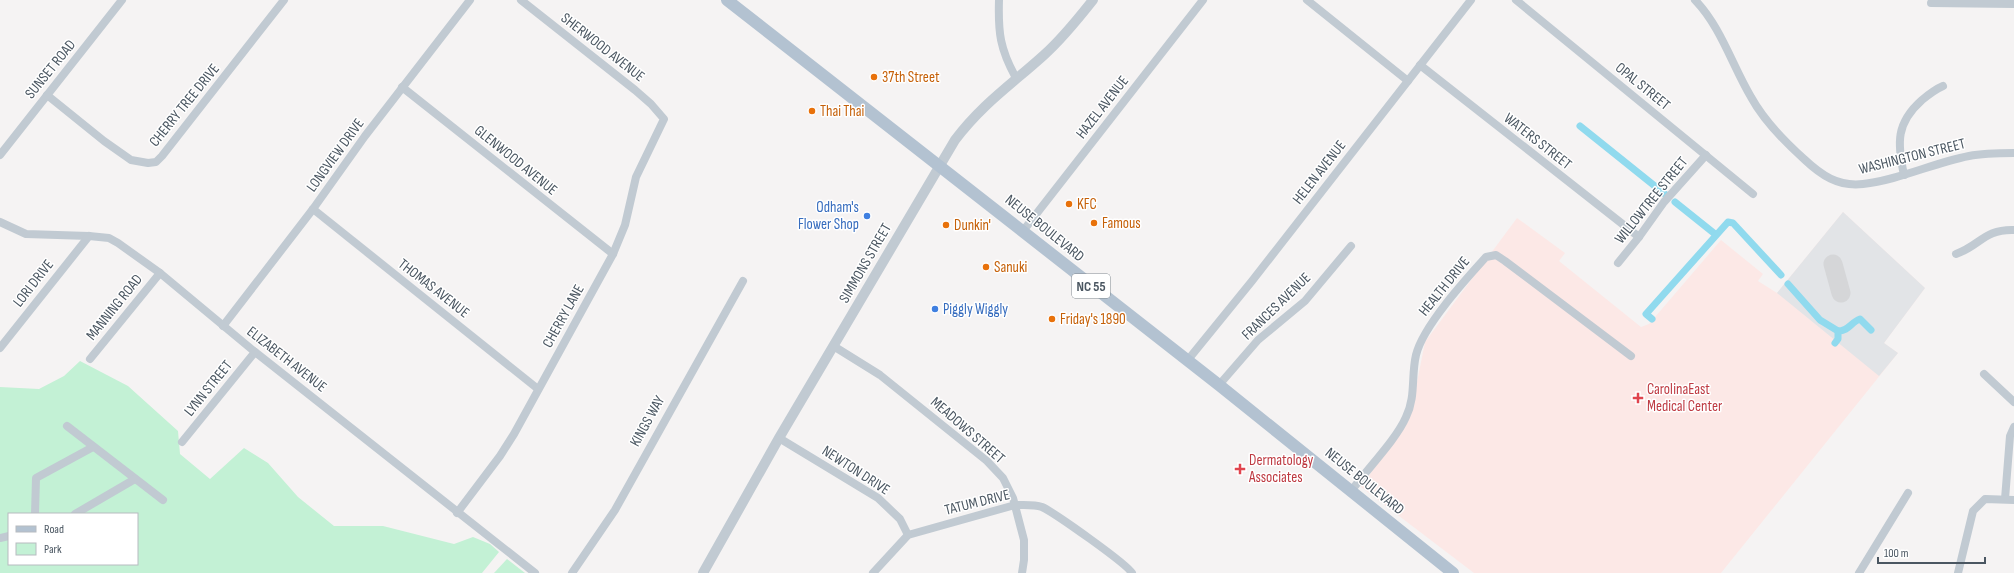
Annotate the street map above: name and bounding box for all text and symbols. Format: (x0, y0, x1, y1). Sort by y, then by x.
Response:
street label: SHERWOOD AVENUE (557, 9, 649, 86)
street label: SUNSET ROAD (21, 36, 80, 103)
street label: OPAL STREET (1611, 58, 1674, 114)
street label: CHERRY TREE DRIVE (145, 60, 224, 151)
place label: 37th Street (882, 68, 940, 87)
marker: 37th Street (869, 72, 879, 82)
street label: HAZEL AVENUE (1072, 72, 1133, 143)
place label: Thai Thai (820, 102, 864, 121)
marker: Thai Thai (807, 106, 817, 116)
street label: WATERS STREET (1500, 109, 1575, 174)
street label: LONGVIEW DRIVE (302, 115, 368, 196)
street label: GLENWOOD AVENUE (470, 121, 561, 200)
street label: WASHINGTON STREET (1857, 134, 1967, 179)
street label: HELEN AVENUE (1289, 137, 1350, 208)
street label: WILLOWTREE STREET (1611, 153, 1692, 248)
street label: NEUSE BOULEVARD (1001, 191, 1088, 266)
place label: KFC (1077, 195, 1097, 214)
place label: Odham's Flower Shop (798, 198, 859, 234)
marker: KFC (1064, 199, 1074, 209)
marker: Odham's Flower Shop (862, 211, 872, 221)
place label: Famous (1102, 214, 1141, 233)
place label: Dunkin' (954, 216, 991, 235)
marker: Famous (1089, 218, 1099, 228)
street label: SIMMONS STREET (835, 220, 896, 306)
marker: Dunkin' (941, 220, 951, 230)
street label: HEALTH DRIVE (1415, 253, 1474, 320)
street label: THOMAS AVENUE (394, 255, 473, 322)
street label: LORI DRIVE (9, 256, 58, 311)
place label: Sanuki (994, 258, 1028, 277)
marker: Sanuki (981, 262, 991, 272)
street label: FRANCES AVENUE (1238, 269, 1315, 344)
street label: MANNING ROAD (82, 271, 147, 344)
road number: NC 55 (1072, 274, 1110, 298)
street label: CHERRY LANE (538, 281, 589, 351)
place label: Piggly Wiggly (943, 300, 1008, 319)
marker: Piggly Wiggly (930, 304, 940, 314)
place label: Friday's 1890 (1060, 310, 1126, 329)
marker: Friday's 1890 (1047, 314, 1057, 324)
street label: ELIZABETH AVENUE (243, 322, 331, 397)
street label: LYNN STREET (180, 357, 237, 420)
place label: CarolinaEast Medical Center (1647, 380, 1723, 416)
street label: KINGS WAY (626, 392, 669, 450)
marker: CarolinaEast Medical Center (1632, 392, 1644, 404)
street label: MEADOWS STREET (927, 393, 1009, 468)
street label: NEWTON DRIVE (818, 441, 893, 499)
street label: NEUSE BOULEVARD (1321, 444, 1408, 519)
place label: Dermatology Associates (1248, 451, 1314, 487)
marker: Dermatology Associates (1234, 463, 1246, 475)
street label: TATUM DRIVE (943, 485, 1012, 520)
legend (8, 513, 138, 565)
text: Road (44, 522, 64, 537)
scale bar (1878, 539, 1985, 565)
text: Park (44, 542, 62, 557)
text: 100 m (1884, 546, 1909, 561)

